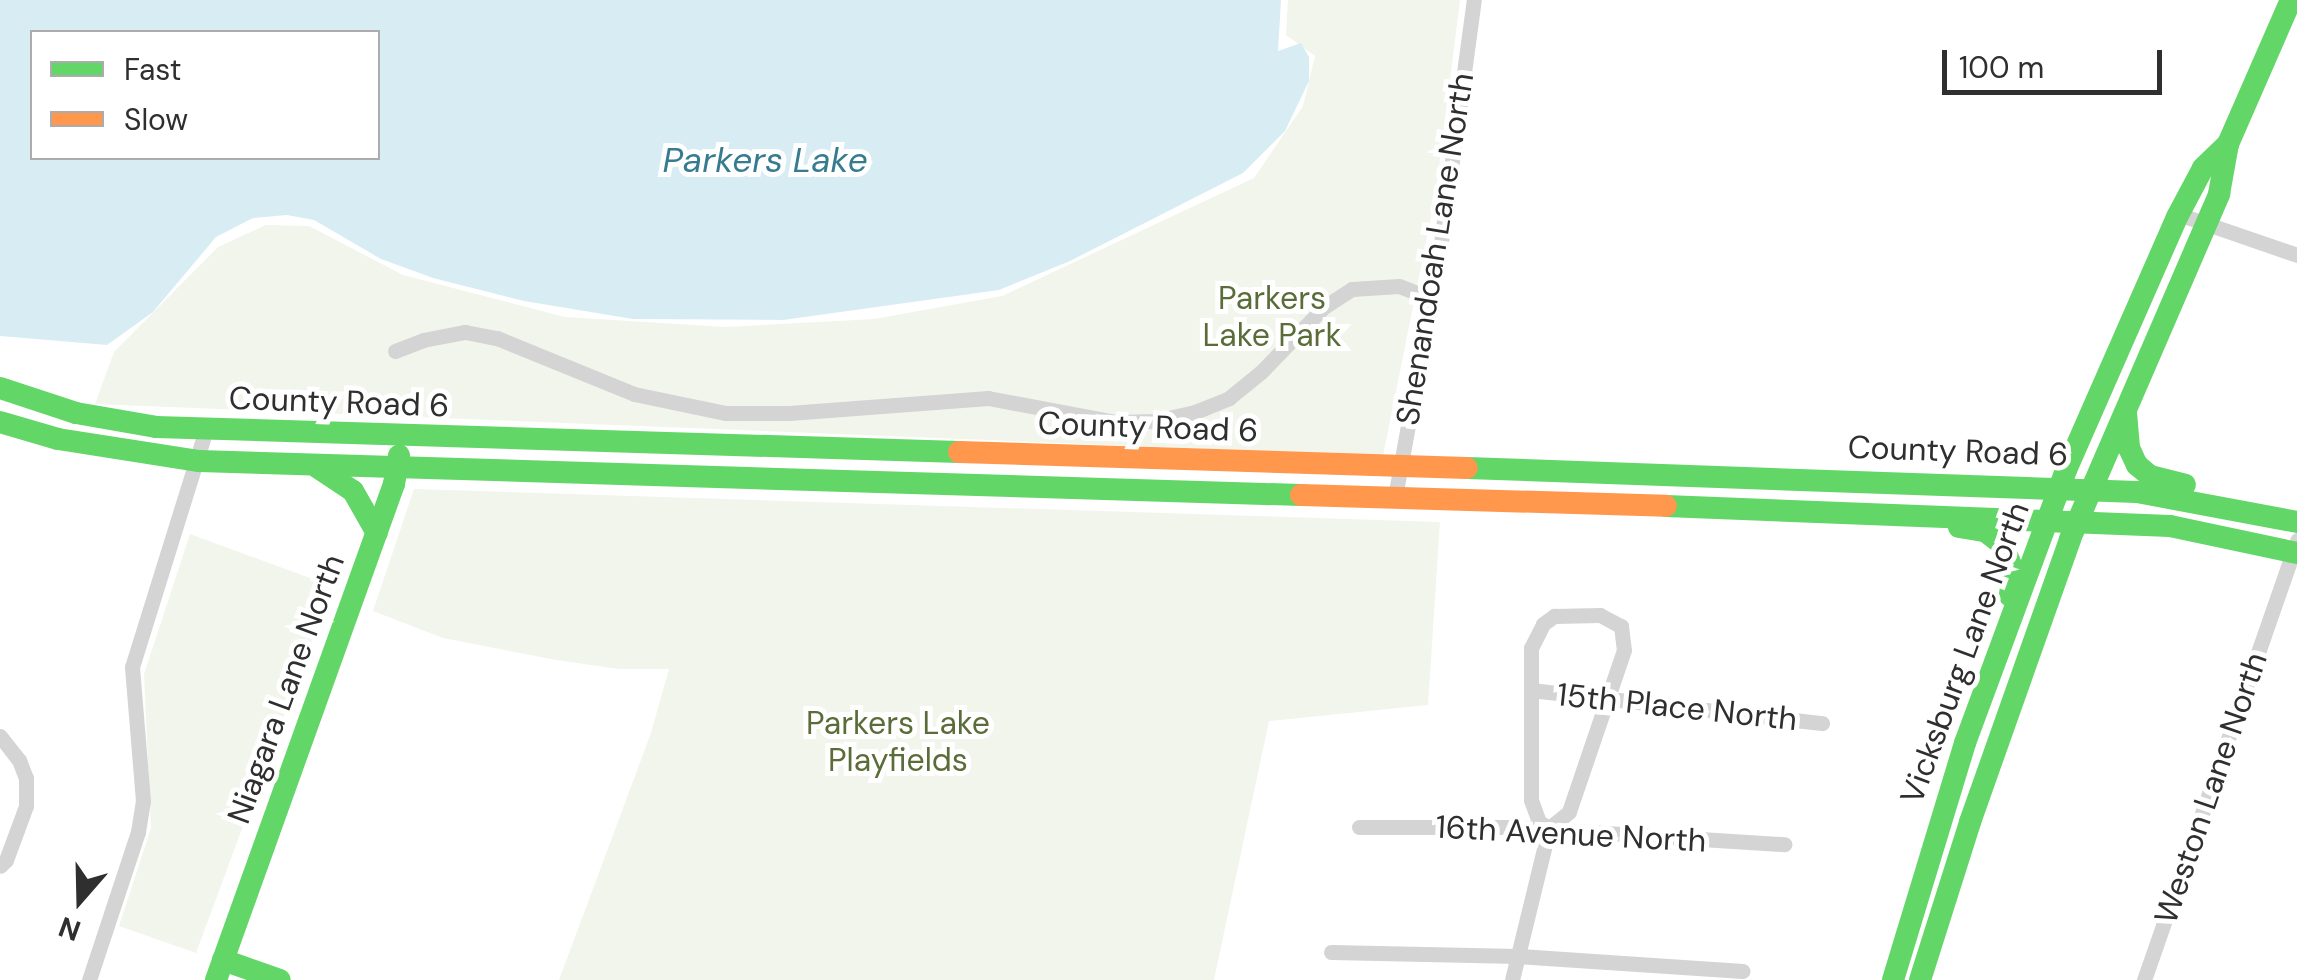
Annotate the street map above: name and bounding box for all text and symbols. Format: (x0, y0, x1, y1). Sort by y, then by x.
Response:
legend (30, 30, 380, 160)
scale bar (1947, 30, 2167, 92)
text: 100 m (1959, 48, 2044, 87)
text: Fast (124, 50, 182, 89)
street label: Shenandoah Lane North (1388, 70, 1482, 428)
text: Slow (124, 100, 188, 139)
water label: Parkers Lake (662, 139, 868, 181)
park label: Parkers Lake Park (1202, 280, 1342, 355)
street label: County Road 6 (228, 379, 450, 425)
street label: County Road 6 (1037, 404, 1259, 450)
street label: County Road 6 (1847, 428, 2069, 474)
street label: Vicksburg Lane North (1893, 497, 2037, 809)
street label: Niagara Lane North (219, 549, 353, 829)
street label: Weston Lane North (2147, 647, 2275, 929)
street label: 15th Place North (1555, 675, 1799, 739)
park label: Parkers Lake Playfields (806, 705, 990, 780)
street label: 16th Avenue North (1435, 808, 1707, 860)
north arrow (30, 850, 130, 950)
text: N (54, 908, 85, 950)

